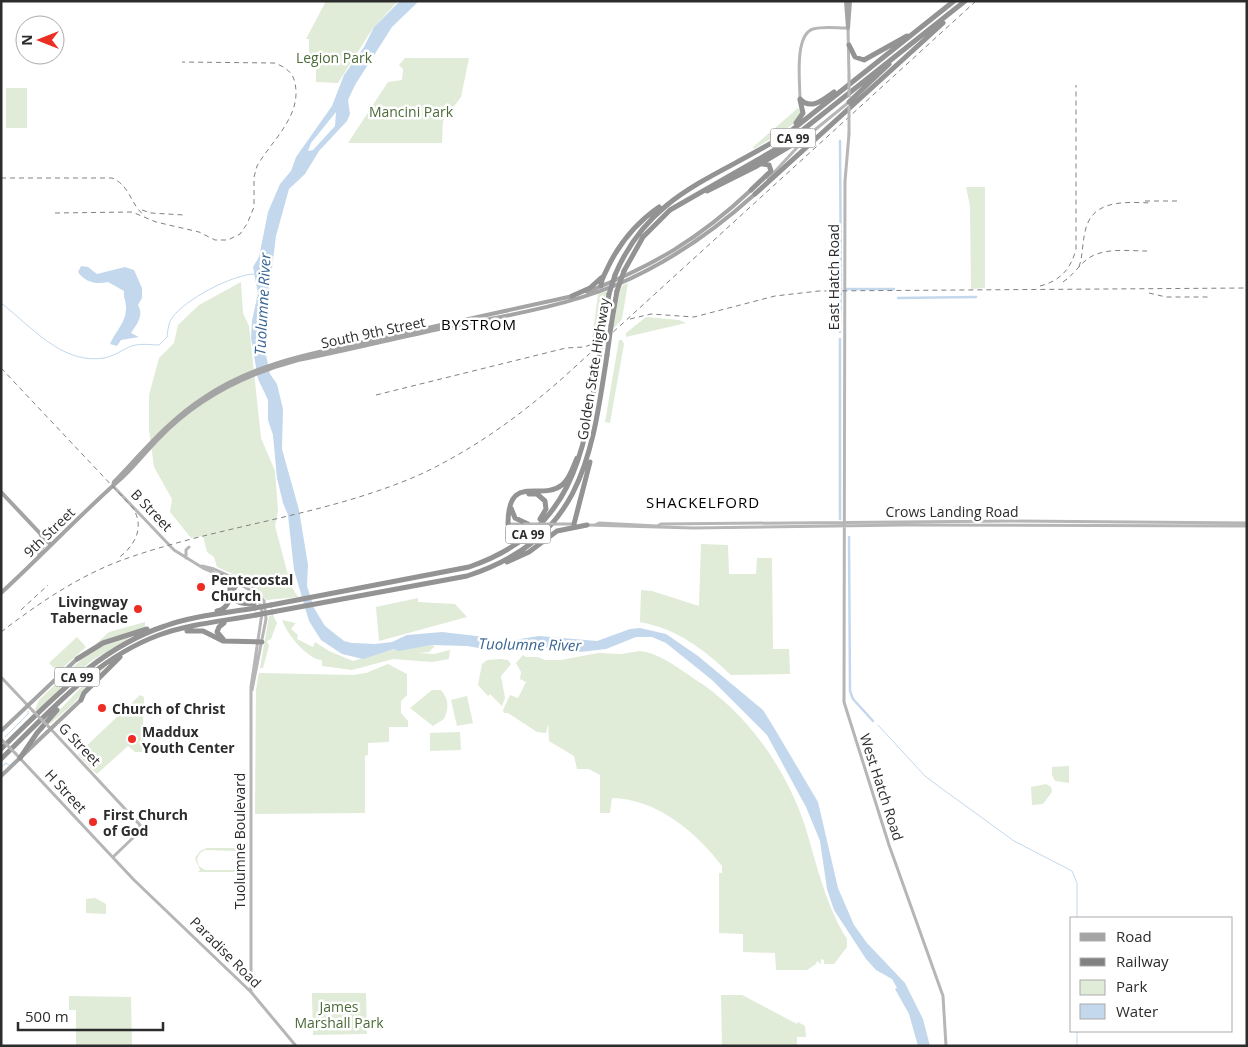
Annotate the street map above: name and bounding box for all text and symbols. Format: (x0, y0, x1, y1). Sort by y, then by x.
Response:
north arrow (15, 15, 65, 65)
text: N (17, 34, 36, 46)
park label: Legion Park (296, 48, 373, 67)
park label: Mancini Park (369, 102, 454, 121)
road number: CA 99 (770, 128, 816, 148)
street label: East Hatch Road (824, 224, 843, 330)
water label: Tuolumne River (249, 251, 275, 356)
street label: Golden State Highway (572, 296, 614, 441)
street label: South 9th Street (319, 312, 427, 352)
district label: BYSTROM (441, 314, 517, 334)
street label: B Street (127, 485, 177, 535)
district label: SHACKELFORD (646, 492, 760, 512)
street label: Crows Landing Road (885, 502, 1019, 521)
street label: 9th Street (19, 503, 79, 561)
road number: CA 99 (506, 524, 550, 544)
place label: Pentecostal Church (211, 570, 293, 605)
marker: Pentecostal Church (195, 581, 207, 593)
place label: Livingway Tabernacle (51, 592, 128, 627)
marker: Livingway Tabernacle (132, 603, 144, 615)
water label: Tuolumne River (478, 633, 583, 655)
road number: CA 99 (54, 668, 100, 686)
place label: Church of Christ (112, 699, 225, 718)
marker: Church of Christ (96, 702, 108, 714)
street label: G Street (55, 718, 105, 770)
place label: Maddux Youth Center (142, 722, 235, 757)
street label: West Hatch Road (856, 731, 908, 843)
marker: Maddux Youth Center (126, 733, 138, 745)
street label: H Street (41, 765, 91, 817)
street label: Tuolumne Boulevard (230, 773, 249, 909)
place label: First Church of God (103, 805, 188, 840)
marker: First Church of God (87, 816, 99, 828)
street label: Paradise Road (186, 912, 266, 992)
legend (1070, 917, 1233, 1032)
text: Road (1116, 926, 1152, 946)
text: Railway (1116, 951, 1169, 971)
text: Park (1116, 976, 1147, 996)
park label: James Marshall Park (294, 997, 384, 1032)
scale bar (18, 1000, 162, 1032)
text: Water (1116, 1001, 1158, 1021)
text: 500 m (25, 1006, 69, 1026)

